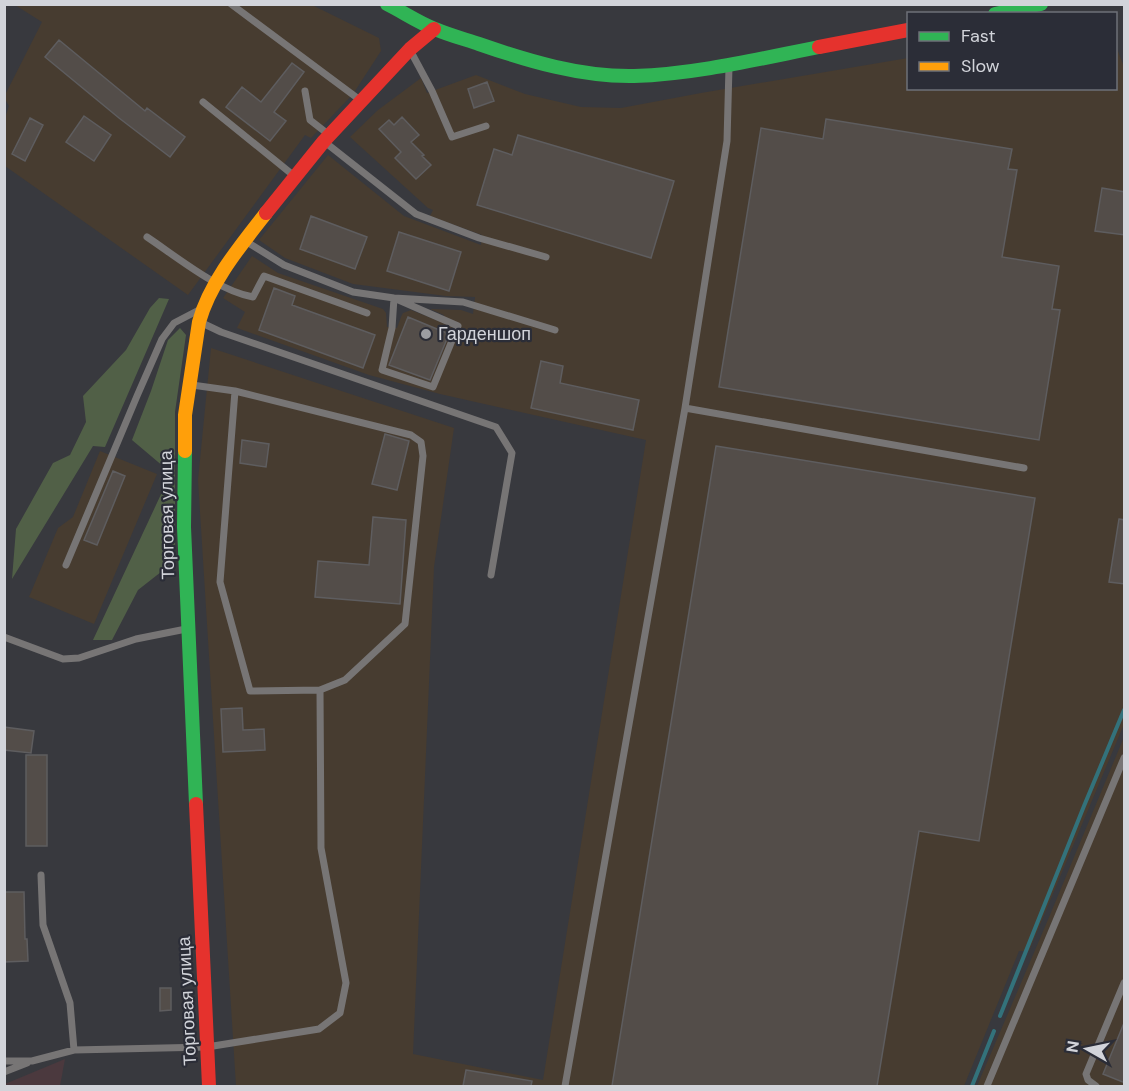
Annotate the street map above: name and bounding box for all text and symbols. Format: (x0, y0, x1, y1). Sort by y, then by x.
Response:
legend (907, 12, 1117, 90)
text: Fast (961, 24, 996, 48)
text: Slow (961, 54, 1000, 78)
place label: Гарденшоп (438, 322, 531, 346)
marker: Гарденшоп (419, 327, 433, 341)
street label: Торговая улица (154, 449, 180, 580)
street label: Торговая улица (172, 935, 202, 1066)
north arrow (1057, 1019, 1117, 1079)
text: N (1061, 1039, 1084, 1054)

